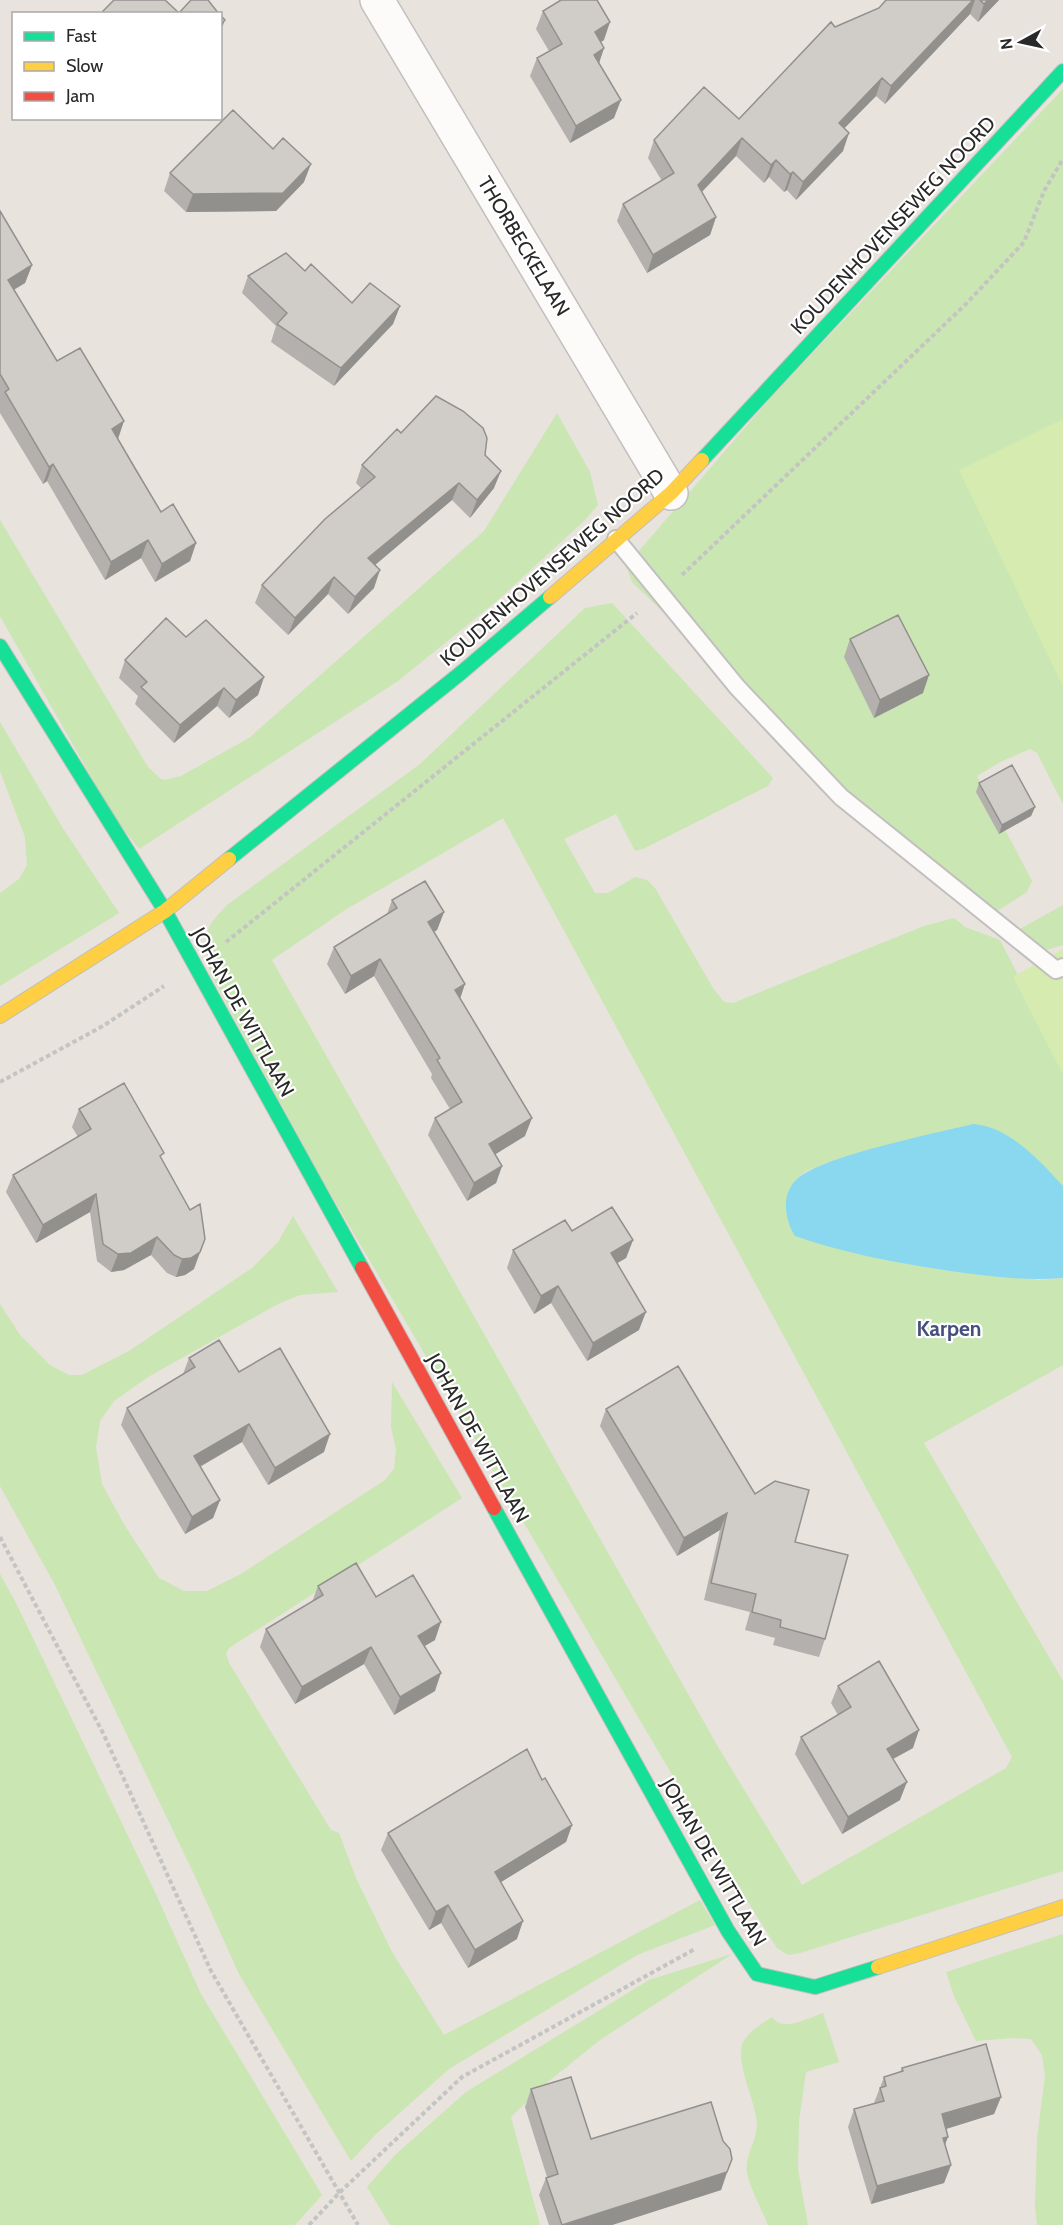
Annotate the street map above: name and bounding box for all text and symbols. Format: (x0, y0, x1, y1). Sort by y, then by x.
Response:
legend (12, 12, 222, 120)
north arrow (991, 12, 1051, 72)
text: Fast (66, 25, 97, 47)
text: N (996, 37, 1017, 51)
text: Slow (66, 55, 103, 77)
text: Jam (65, 85, 95, 107)
street label: KOUDENHOVENSEWEG NOORD (786, 111, 1000, 339)
street label: THORBECKELAAN (473, 172, 575, 320)
street label: KOUDENHOVENSEWEG NOORD (435, 463, 669, 671)
street label: JOHAN DE WITTLAAN (186, 922, 299, 1101)
district label: Karpen (917, 1316, 981, 1341)
street label: JOHAN DE WITTLAAN (421, 1348, 534, 1527)
street label: JOHAN DE WITTLAAN (656, 1773, 772, 1950)

